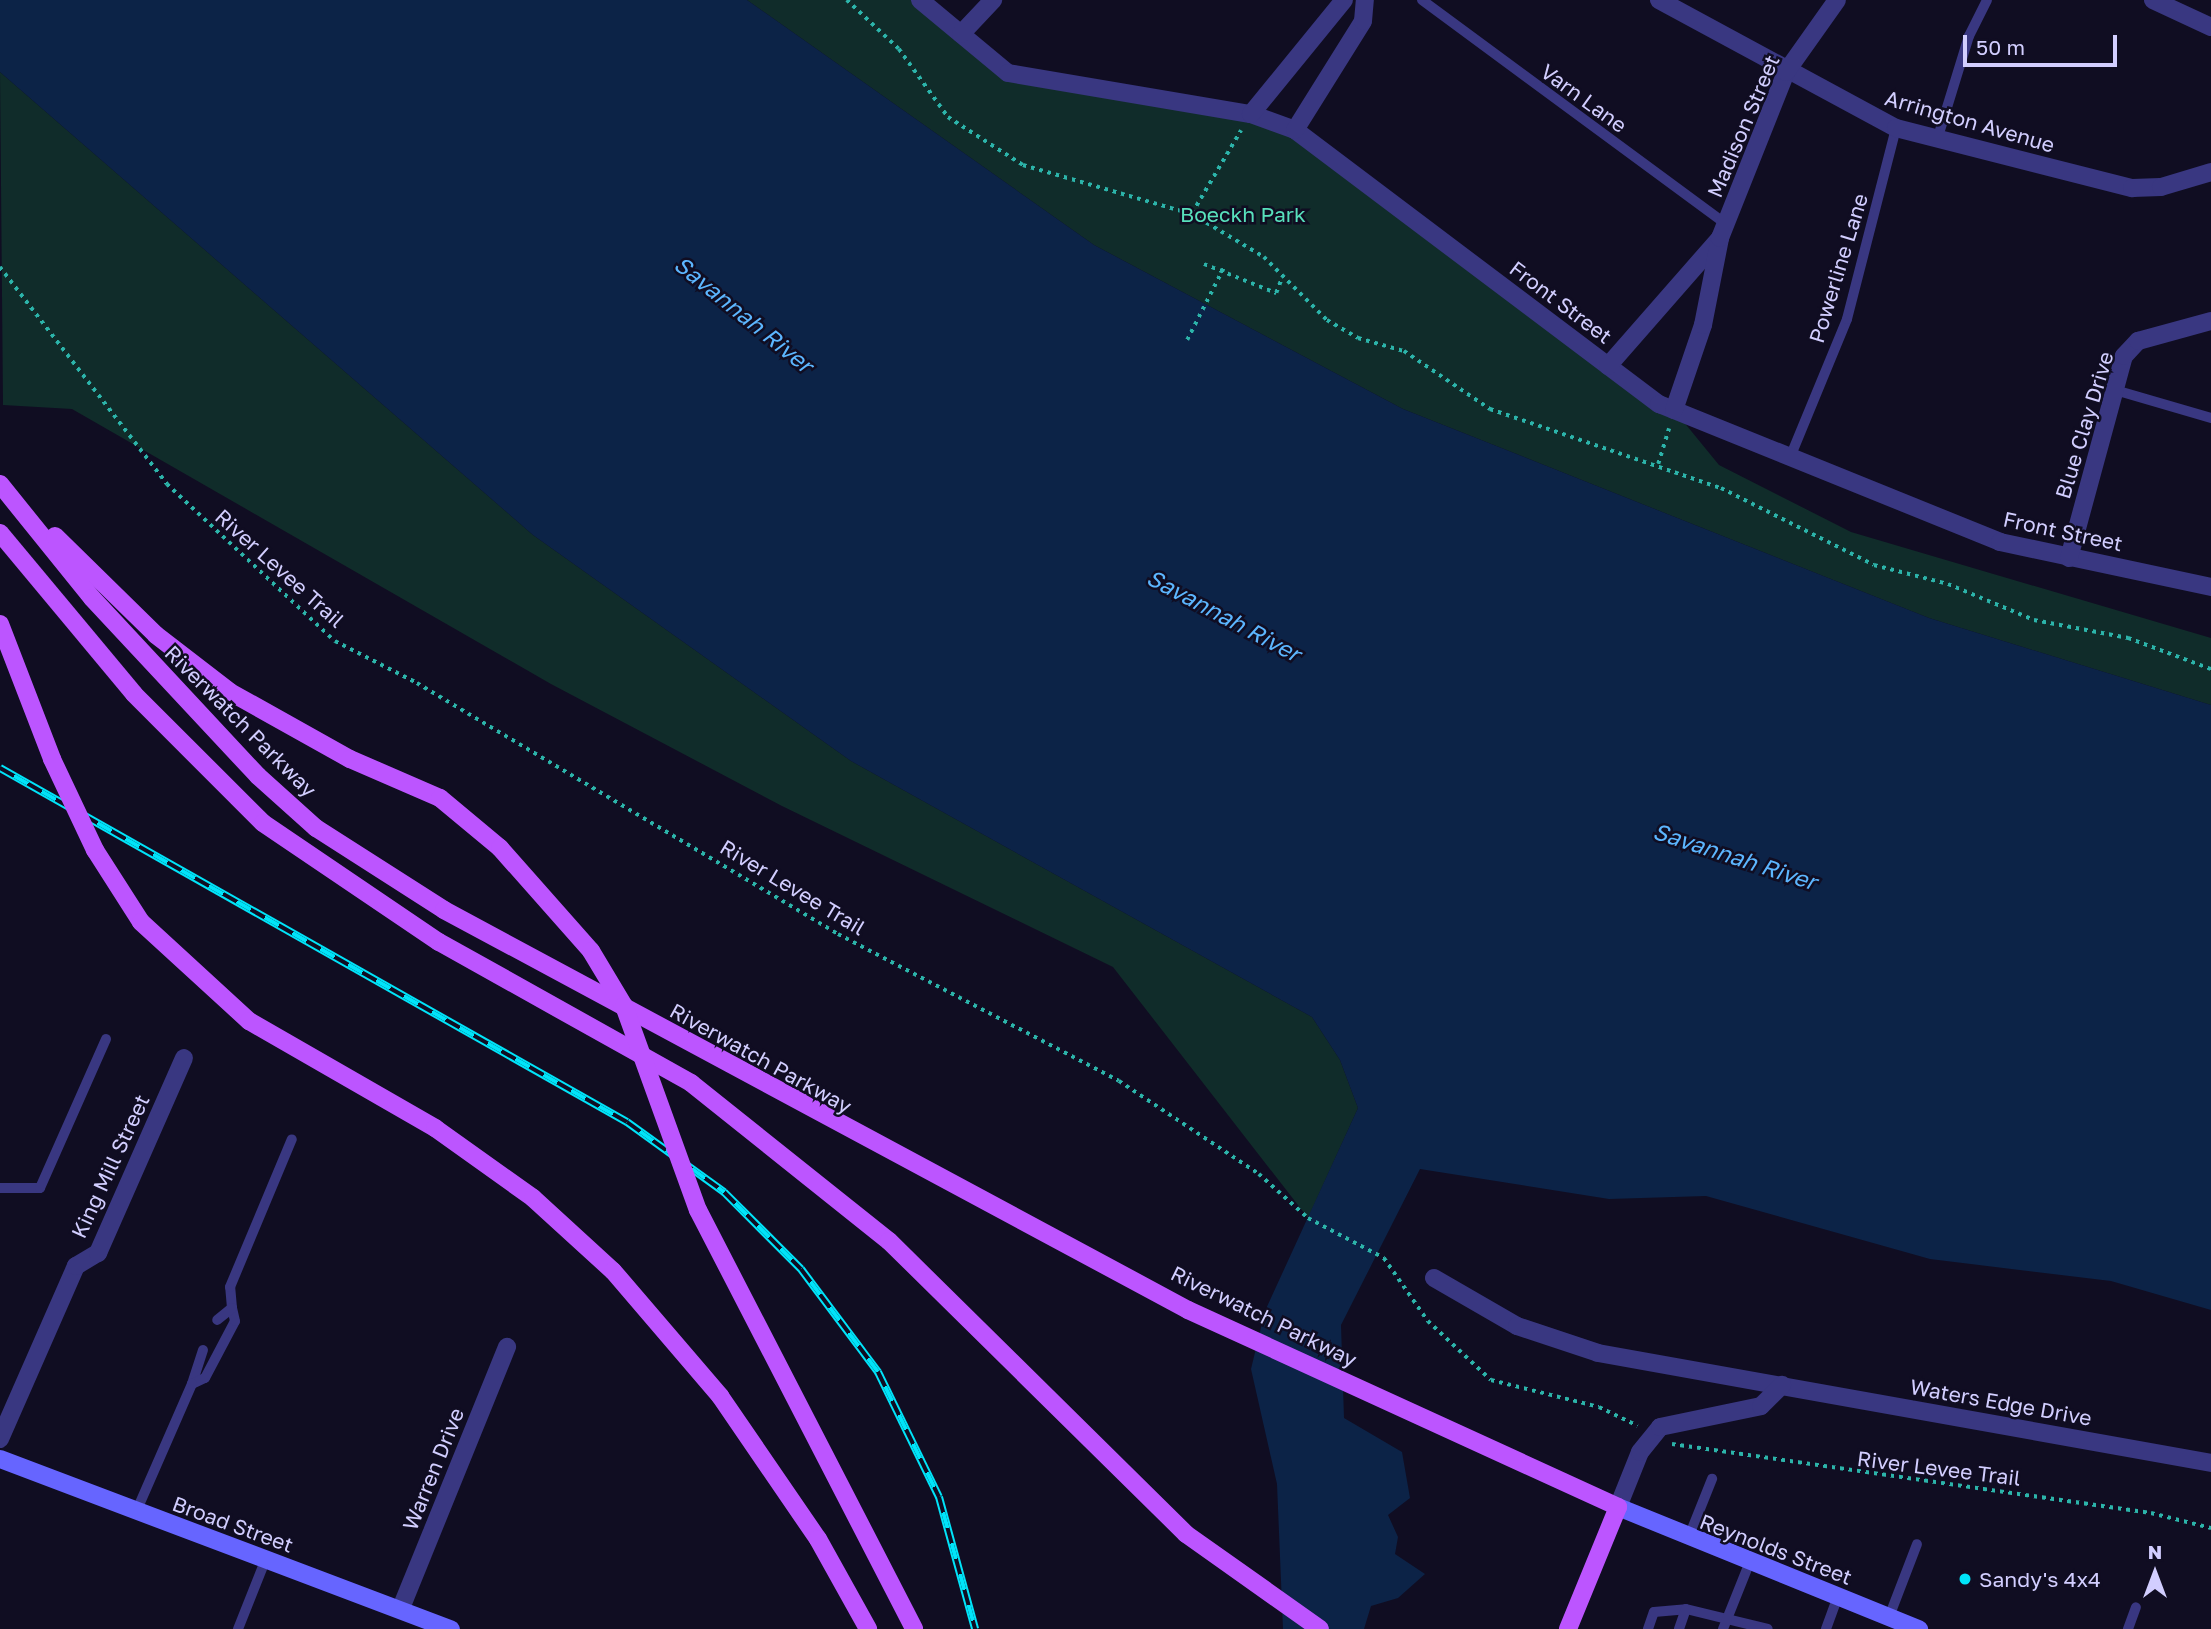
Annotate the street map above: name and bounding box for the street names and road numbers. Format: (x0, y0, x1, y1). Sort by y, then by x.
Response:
street label: Madison Street (1702, 51, 1784, 201)
street label: Varn Lane (1536, 58, 1632, 138)
street label: Arrington Avenue (1882, 85, 2058, 157)
street label: Powerline Lane (1803, 190, 1873, 346)
street label: Front Street (1505, 255, 1617, 349)
street label: Blue Clay Drive (2050, 348, 2118, 502)
street label: River Levee Trail (210, 504, 350, 632)
street label: Front Street (2001, 506, 2125, 556)
street label: Riverwatch Parkway (160, 640, 322, 802)
street label: River Levee Trail (716, 834, 870, 940)
street label: Riverwatch Parkway (666, 998, 856, 1118)
street label: King Mill Street (66, 1090, 154, 1242)
street label: Riverwatch Parkway (1167, 1260, 1361, 1372)
street label: Waters Edge Drive (1908, 1374, 2094, 1430)
street label: Warren Drive (397, 1404, 469, 1534)
street label: River Levee Trail (1856, 1445, 2022, 1491)
street label: Broad Street (169, 1490, 297, 1558)
street label: Reynolds Street (1696, 1508, 1856, 1590)

